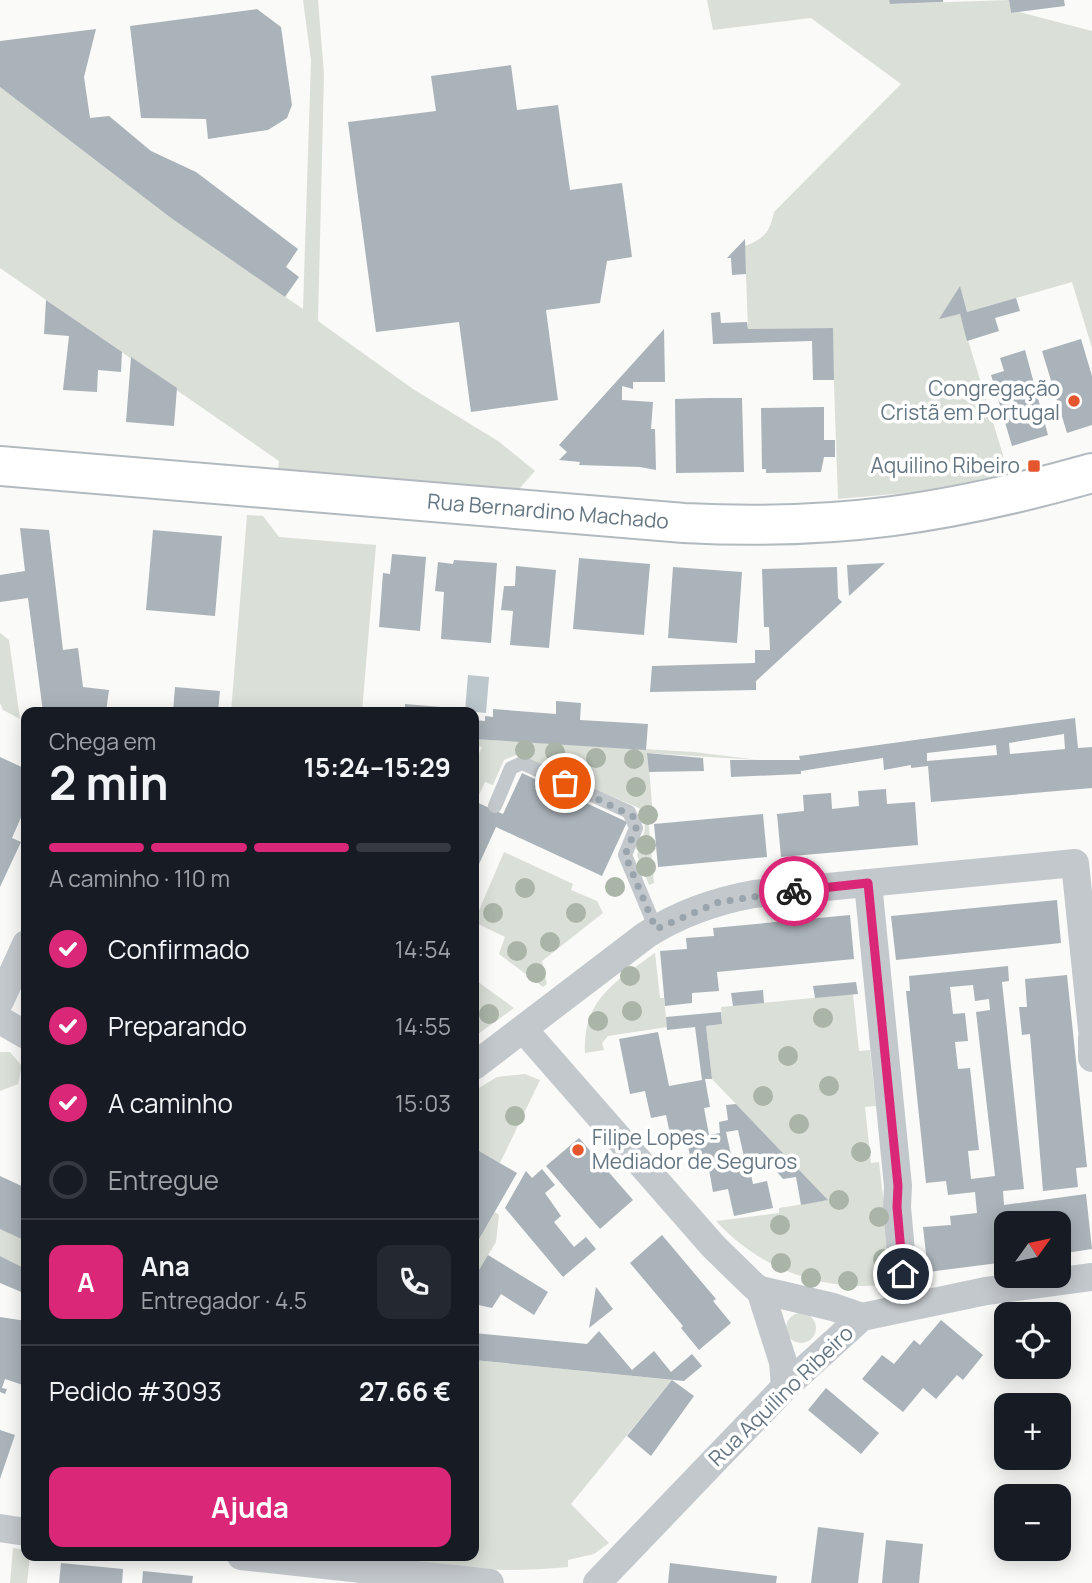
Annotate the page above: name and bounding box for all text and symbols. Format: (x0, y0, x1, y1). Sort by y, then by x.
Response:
place label: Congregação Cristã em Portugal (881, 374, 1060, 426)
marker: Congregação Cristã em Portugal (1066, 393, 1082, 409)
place label: Aquilino Ribeiro (871, 451, 1020, 479)
marker: Aquilino Ribeiro (1026, 458, 1042, 474)
street label: Rua Bernardino Machado (426, 487, 670, 535)
text: Chega em (49, 725, 156, 757)
text: 15:24–15:29 (304, 749, 451, 785)
text: 2 min (49, 751, 169, 814)
pin (535, 753, 595, 813)
icon: bag (546, 764, 584, 802)
courier (759, 856, 829, 926)
text: A caminho · 110 m (49, 862, 230, 894)
icon: bike (775, 872, 813, 910)
icon: check (49, 930, 87, 968)
text: Confirmado (108, 931, 250, 967)
text: 14:54 (395, 933, 451, 965)
icon: check (49, 1007, 87, 1045)
text: Preparando (108, 1008, 247, 1044)
text: 14:55 (395, 1010, 451, 1042)
icon: check (49, 1084, 87, 1122)
text: A caminho (108, 1085, 233, 1121)
text: 15:03 (395, 1087, 451, 1119)
place label: Filipe Lopes - Mediador de Seguros (592, 1123, 797, 1175)
marker: Filipe Lopes - Mediador de Seguros (570, 1142, 586, 1158)
text: Entregue (108, 1162, 219, 1198)
north arrow (994, 1211, 1071, 1288)
map controls (994, 1211, 1071, 1561)
pin (873, 1244, 933, 1304)
button: phone (377, 1245, 451, 1319)
text: Ana (141, 1248, 190, 1284)
icon: home (884, 1255, 922, 1293)
text: A (77, 1264, 95, 1300)
text: Entregador · 4.5 (141, 1284, 307, 1316)
button: locate (994, 1302, 1071, 1379)
street label: Rua Aquilino Ribeiro (702, 1319, 859, 1472)
text: Pedido #3093 (49, 1373, 222, 1409)
text: 27.66 € (359, 1373, 451, 1409)
button: + (994, 1393, 1071, 1470)
button: Ajuda (49, 1467, 451, 1547)
button: − (994, 1484, 1071, 1561)

